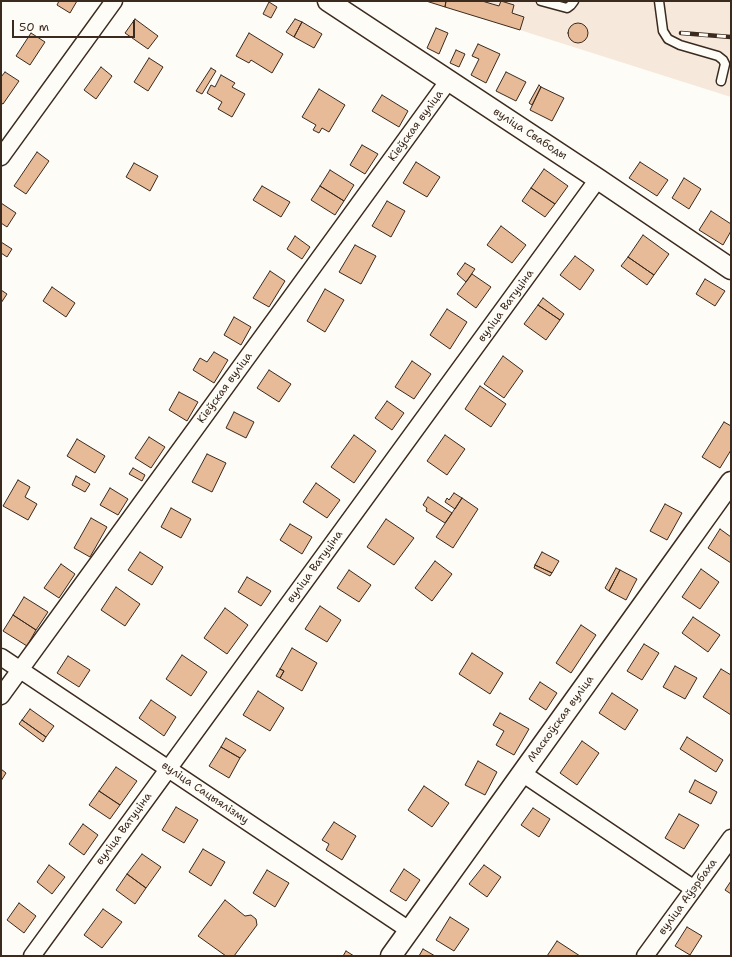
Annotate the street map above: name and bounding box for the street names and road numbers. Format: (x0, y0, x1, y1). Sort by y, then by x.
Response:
street label: Кіеўская вуліца (386, 88, 446, 164)
street label: вуліца Свабоды (491, 105, 569, 163)
street label: вуліца Ватуціна (475, 267, 537, 345)
street label: Кіеўская вуліца (195, 350, 255, 426)
street label: вуліца Ватуціна (284, 528, 346, 606)
street label: Маскоўская вуліца (525, 673, 597, 765)
street label: вуліца Сацыялізму (159, 759, 251, 827)
street label: вуліца Ватуціна (93, 790, 155, 868)
street label: вуліца Аўэрбаха (656, 856, 720, 938)

